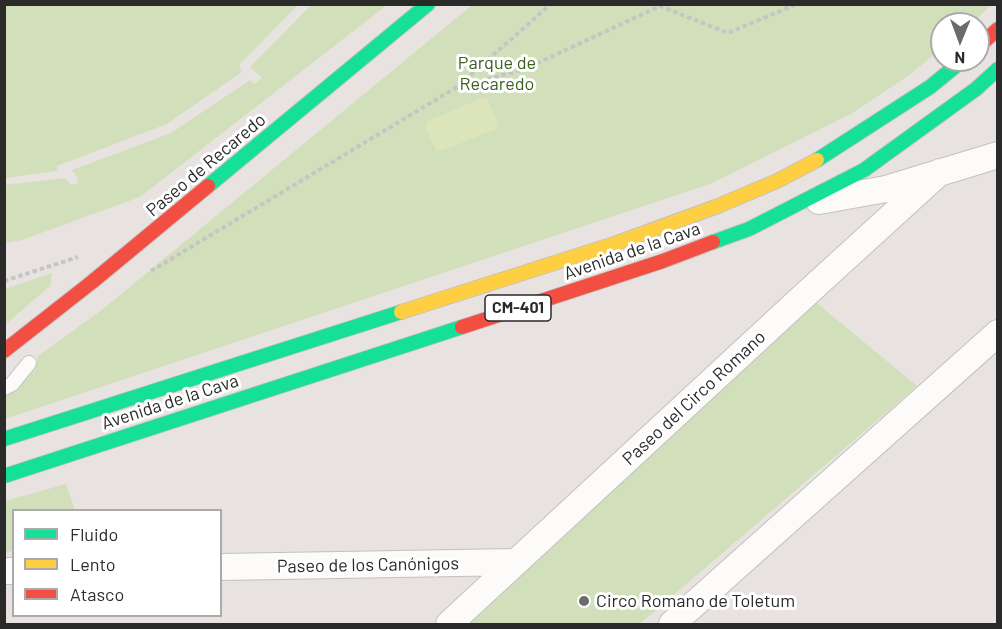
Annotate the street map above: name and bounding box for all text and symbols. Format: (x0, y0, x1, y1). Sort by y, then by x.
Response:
north arrow (930, 12, 990, 72)
text: N (954, 49, 965, 68)
park label: Parque de Recaredo (458, 52, 536, 94)
street label: Paseo de Recaredo (142, 109, 270, 221)
street label: Avenida de la Cava (561, 218, 703, 284)
road number: CM-401 (485, 295, 551, 321)
street label: Paseo del Circo Romano (618, 326, 770, 470)
street label: Avenida de la Cava (99, 370, 241, 434)
legend (12, 509, 222, 617)
text: Fluido (70, 523, 118, 545)
text: Lento (70, 553, 116, 575)
street label: Paseo de los Canónigos (277, 553, 459, 577)
text: Atasco (70, 583, 124, 605)
place label: Circo Romano de Toletum (596, 590, 795, 612)
marker: Circo Romano de Toletum (577, 594, 591, 608)

